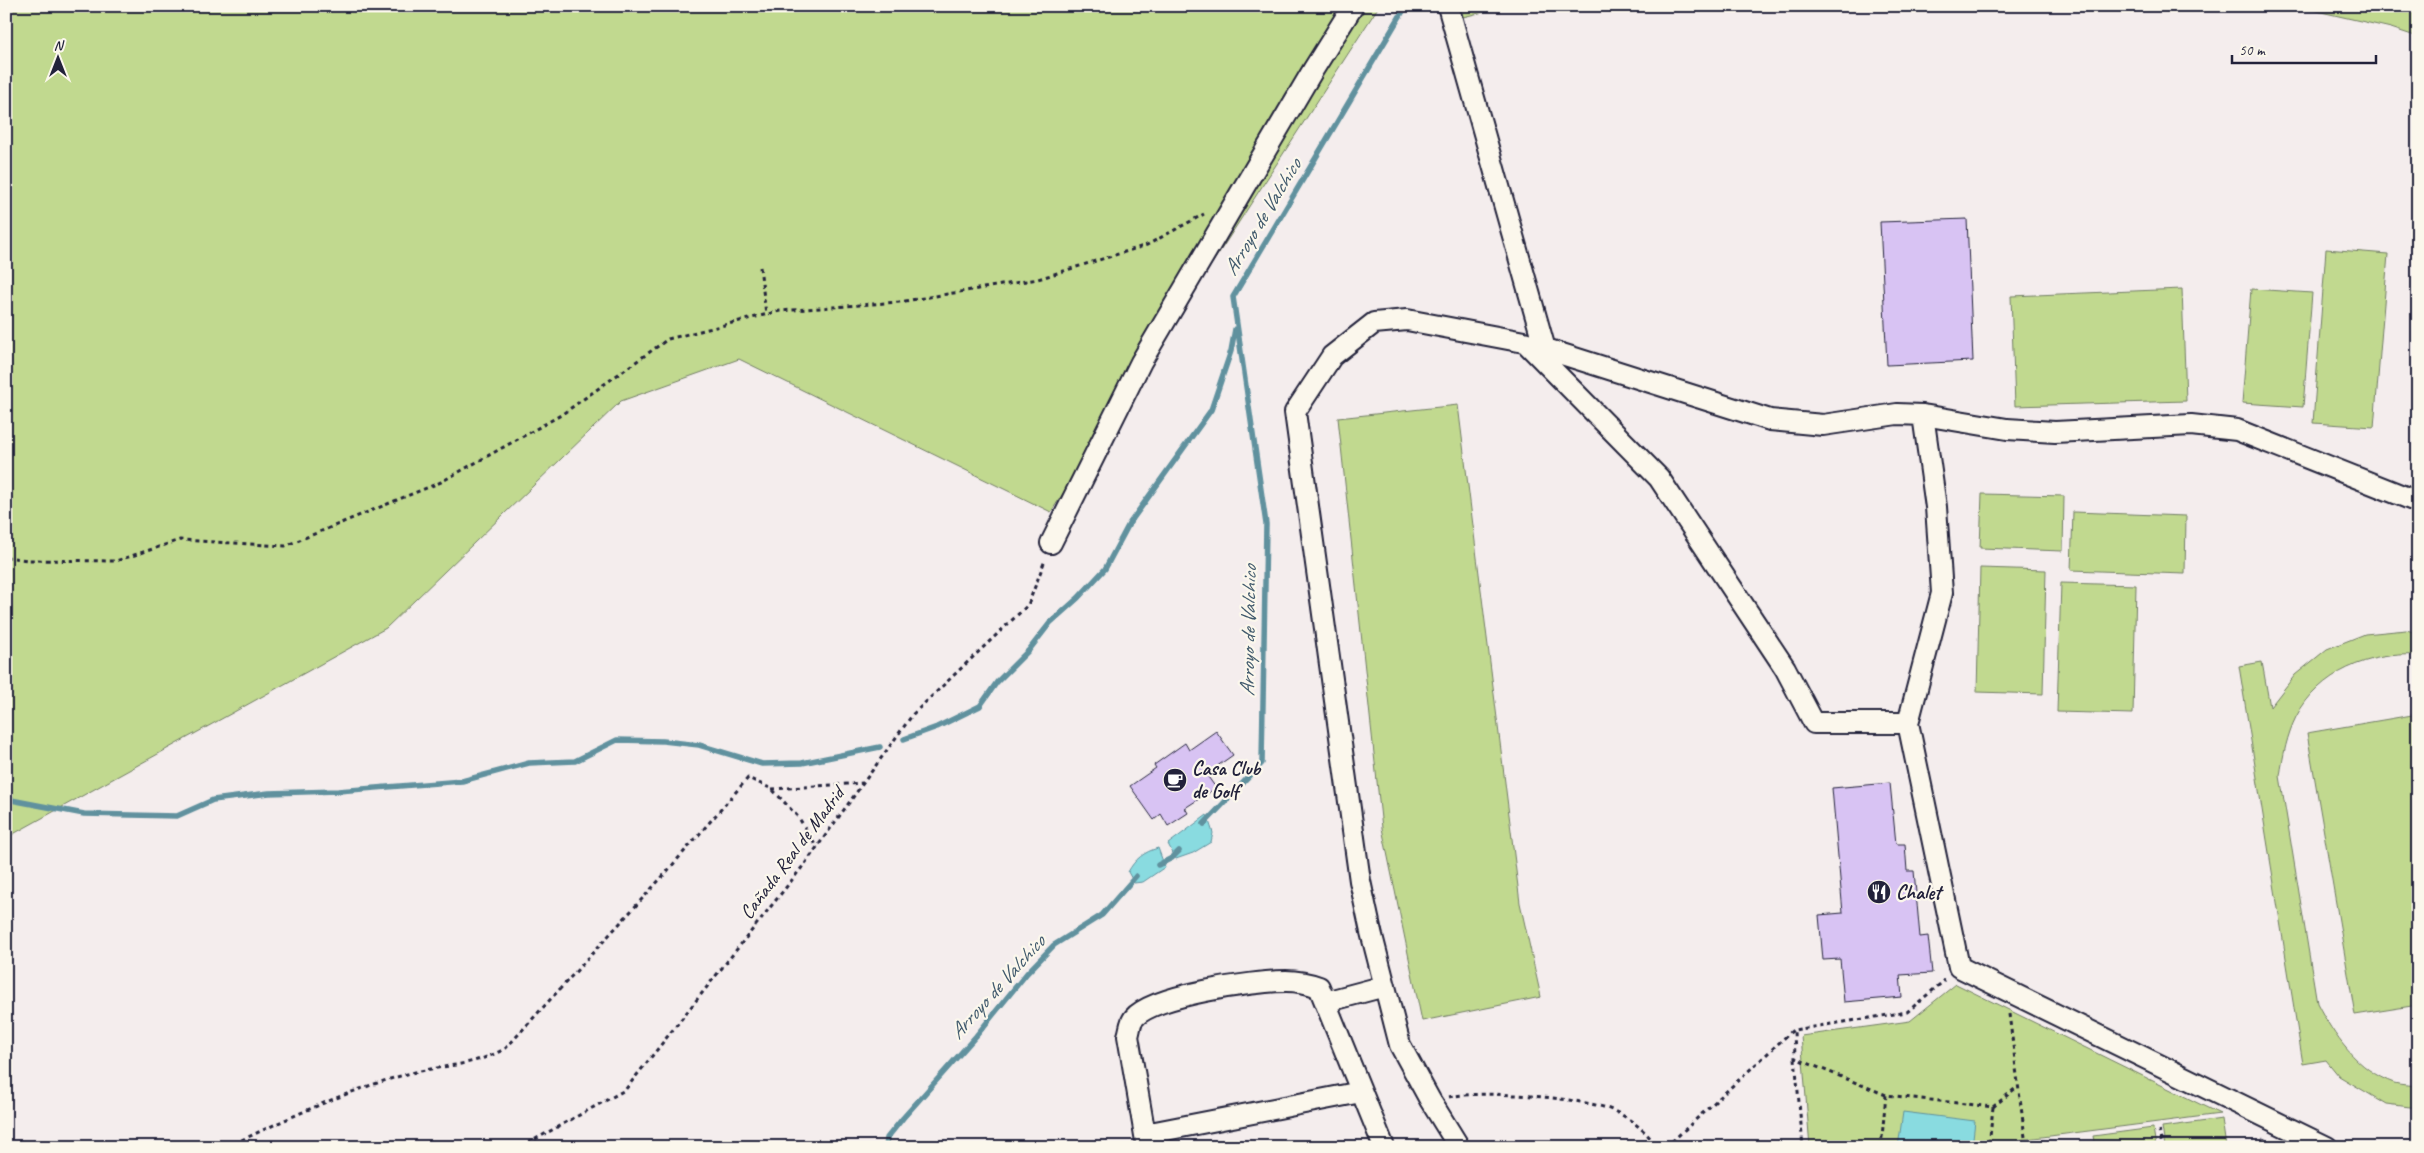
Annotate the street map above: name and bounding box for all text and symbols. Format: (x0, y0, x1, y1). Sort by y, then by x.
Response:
north arrow (32, 32, 82, 82)
scale bar (2232, 32, 2375, 64)
text: N (54, 37, 65, 54)
text: 50 m (2239, 41, 2266, 60)
water label: Arroyo de Valchico (1217, 152, 1308, 280)
water label: Arroyo de Valchico (1234, 563, 1262, 697)
place label: Casa Club de Golf (1192, 756, 1262, 804)
cafe icon: Casa Club de Golf (1162, 767, 1188, 793)
street label: Cañada Real de Madrid (734, 779, 852, 924)
restaurant icon: Chalet (1866, 879, 1892, 905)
place label: Chalet (1896, 880, 1944, 905)
water label: Arroyo de Valchico (944, 928, 1052, 1044)

